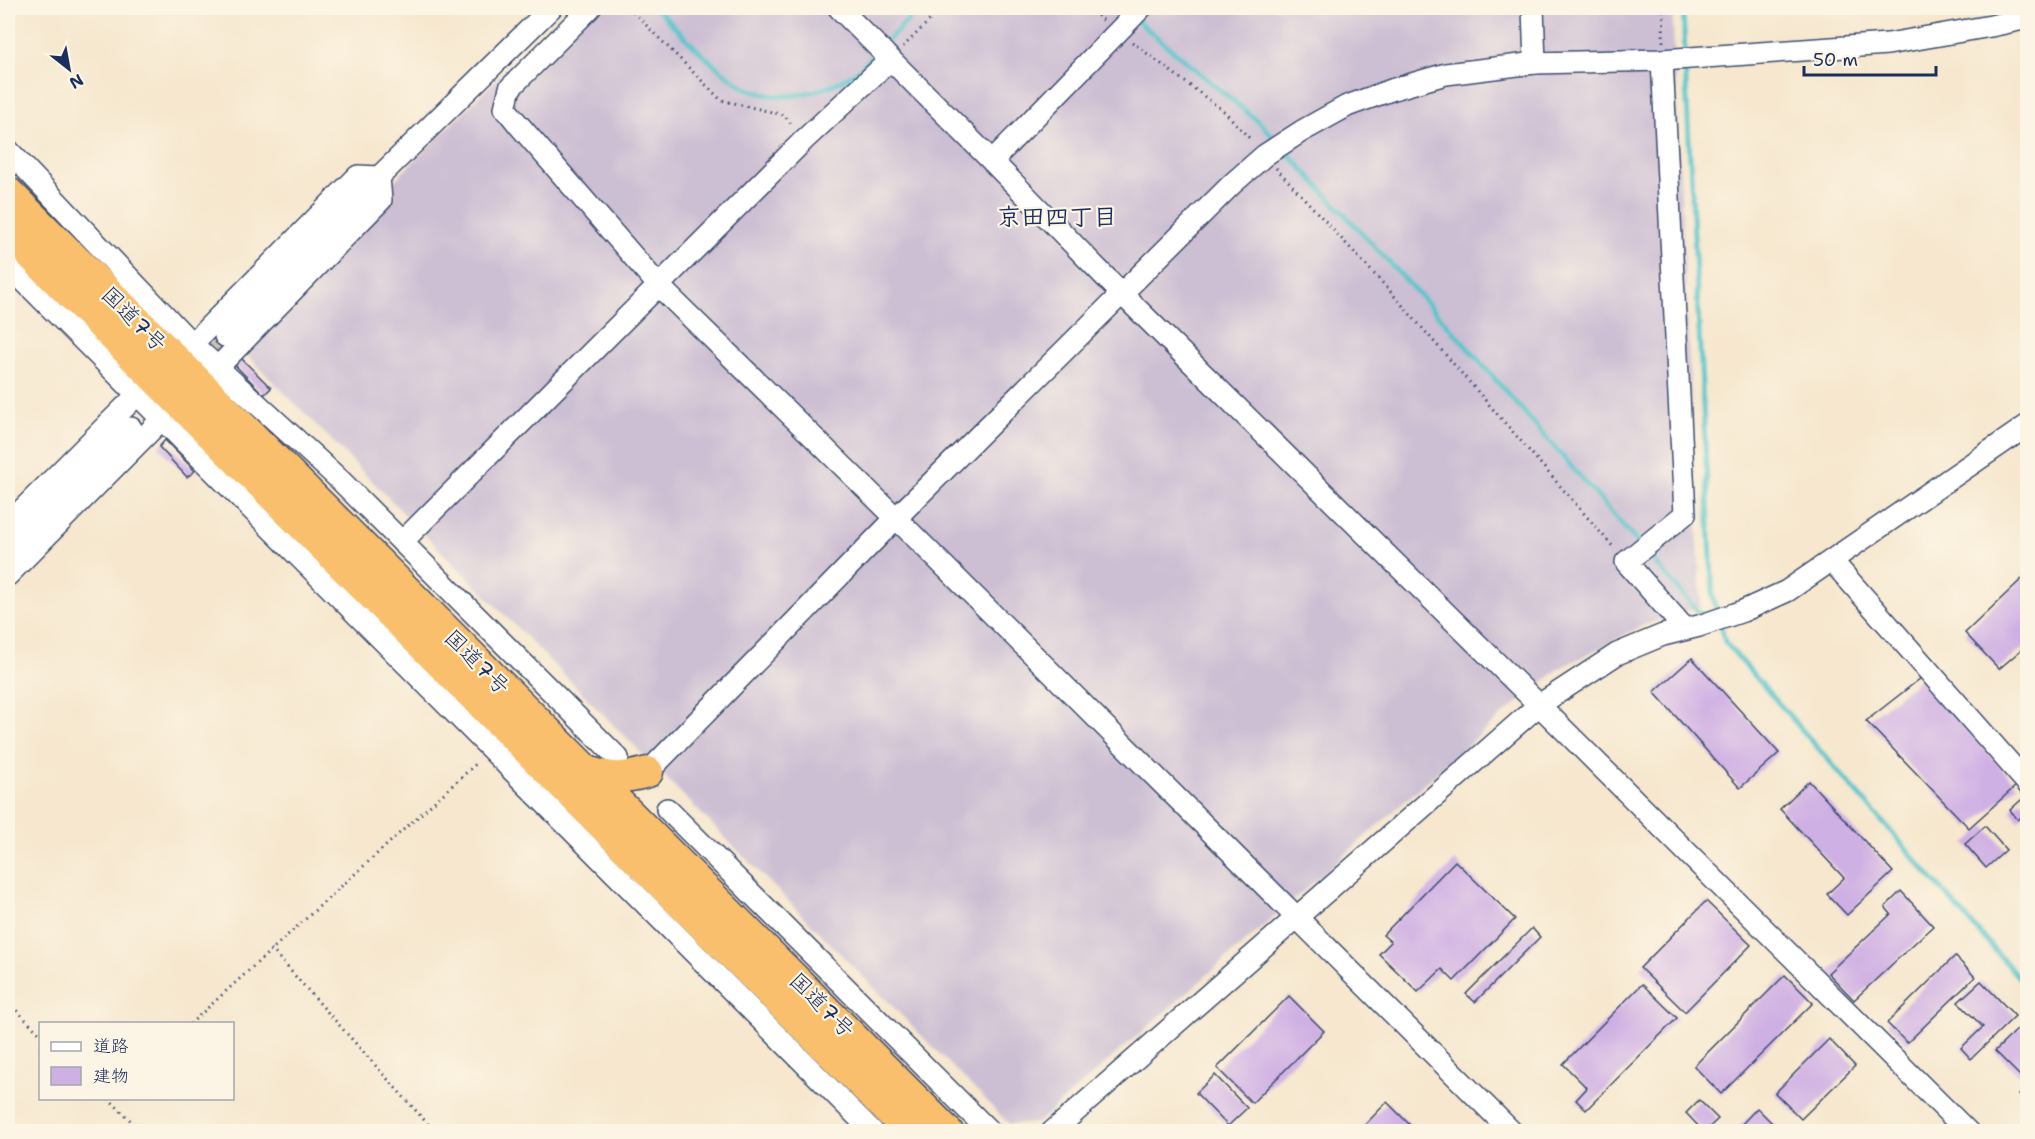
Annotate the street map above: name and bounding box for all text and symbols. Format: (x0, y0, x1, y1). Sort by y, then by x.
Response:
north arrow (39, 39, 99, 99)
scale bar (1804, 39, 1936, 77)
text: 50 m (1813, 48, 1858, 72)
text: N (66, 69, 87, 94)
district label: 京田四丁目 (997, 201, 1117, 233)
street label: 国道7号 (95, 280, 173, 358)
street label: 国道7号 (438, 623, 516, 701)
street label: 国道7号 (783, 966, 861, 1044)
legend (39, 1022, 234, 1100)
text: 道路 (93, 1034, 129, 1058)
text: 建物 (93, 1064, 129, 1088)

